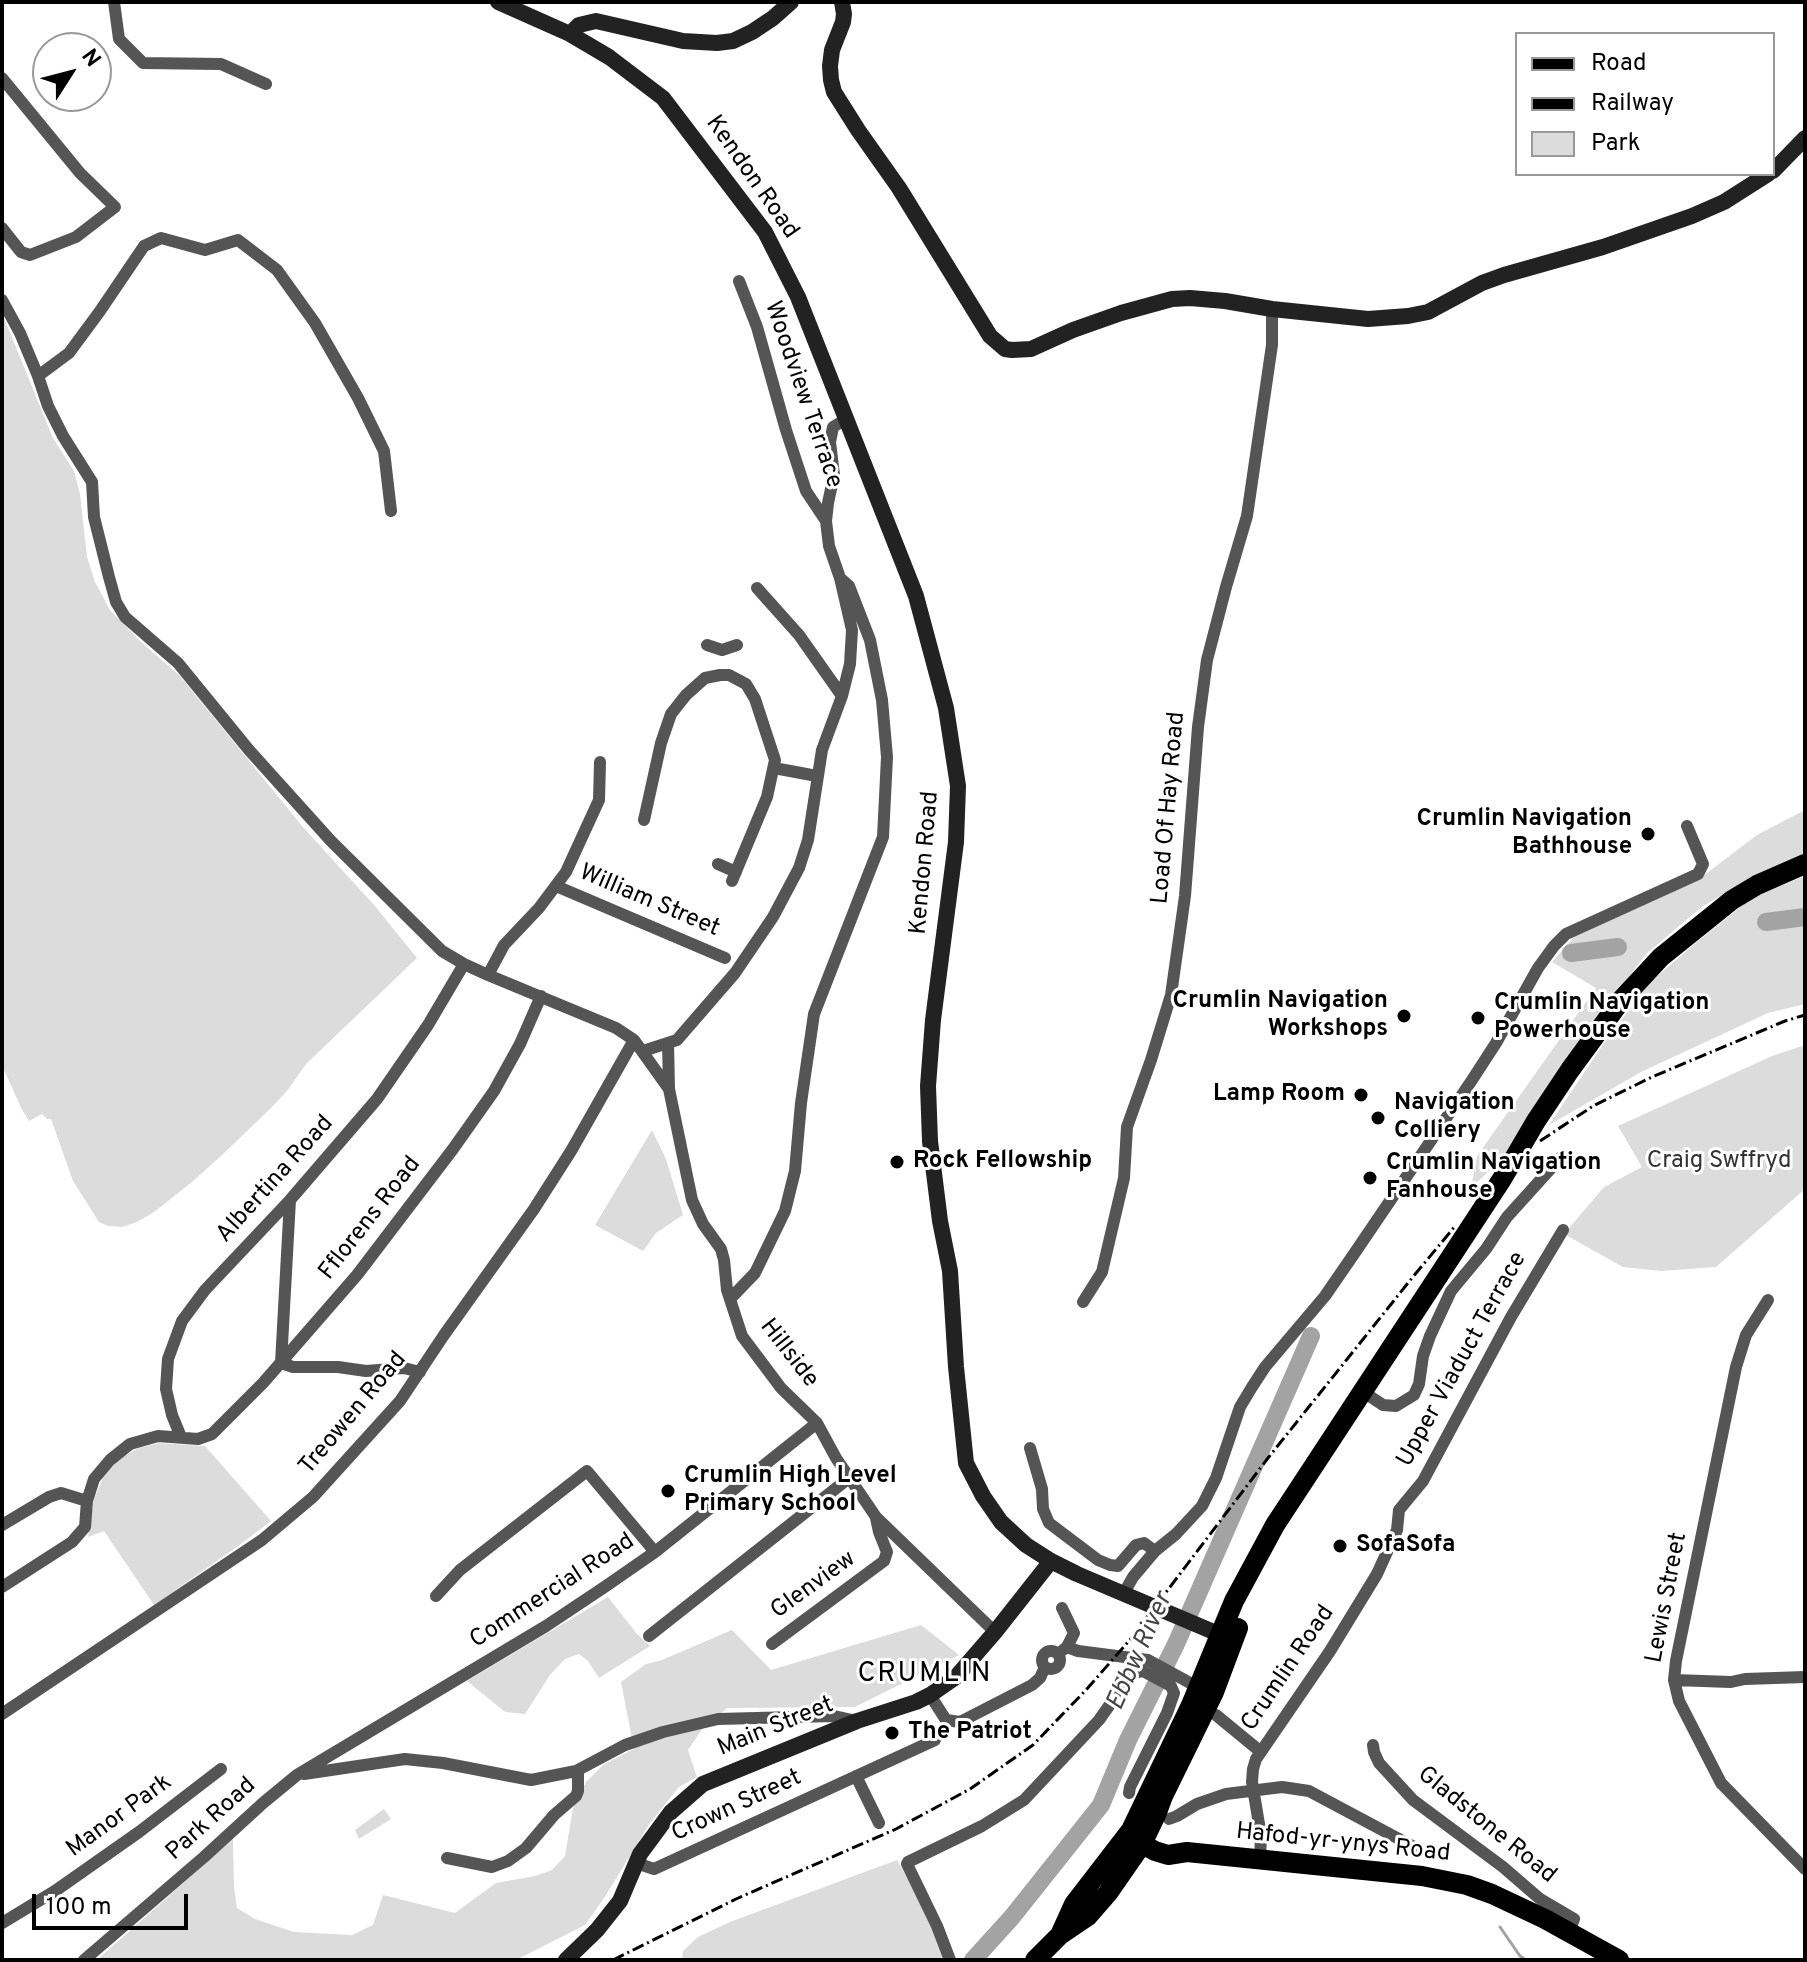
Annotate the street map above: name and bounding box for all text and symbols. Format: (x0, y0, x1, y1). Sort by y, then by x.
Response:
north arrow (32, 32, 112, 112)
legend (1515, 32, 1775, 176)
text: N (75, 44, 106, 73)
text: Road (1591, 49, 1647, 79)
text: Railway (1591, 89, 1674, 119)
street label: Kendon Road (698, 111, 804, 245)
text: Park (1591, 129, 1641, 159)
street label: Woodview Terrace (757, 298, 847, 492)
street label: Load Of Hay Road (1147, 711, 1193, 905)
street label: Kendon Road (905, 790, 947, 936)
place label: Crumlin Navigation Bathhouse (1417, 806, 1632, 862)
marker: Crumlin Navigation Bathhouse (1639, 825, 1657, 843)
street label: William Street (574, 859, 724, 945)
place label: Crumlin Navigation Workshops (1173, 988, 1388, 1044)
place label: Crumlin Navigation Powerhouse (1494, 990, 1709, 1046)
marker: Crumlin Navigation Workshops (1395, 1007, 1413, 1025)
marker: Crumlin Navigation Powerhouse (1469, 1009, 1487, 1027)
place label: Lamp Room (1213, 1081, 1345, 1109)
marker: Lamp Room (1352, 1086, 1370, 1104)
place label: Navigation Colliery (1394, 1090, 1515, 1146)
marker: Navigation Colliery (1369, 1109, 1387, 1127)
street label: Albertina Road (211, 1110, 341, 1250)
place label: Rock Fellowship (913, 1148, 1092, 1176)
park label: Craig Swffryd (1647, 1148, 1791, 1176)
place label: Crumlin Navigation Fanhouse (1386, 1150, 1601, 1206)
street label: Fflorens Road (314, 1152, 428, 1286)
marker: Rock Fellowship (888, 1153, 906, 1171)
marker: Crumlin Navigation Fanhouse (1361, 1169, 1379, 1187)
street label: Upper Viaduct Terrace (1392, 1248, 1534, 1472)
street label: Hillside (752, 1314, 824, 1394)
street label: Treowen Road (294, 1347, 414, 1481)
place label: Crumlin High Level Primary School (684, 1463, 897, 1519)
marker: Crumlin High Level Primary School (659, 1482, 677, 1500)
street label: Commercial Road (465, 1528, 641, 1656)
street label: Lewis Street (1641, 1530, 1695, 1666)
place label: SofaSofa (1356, 1532, 1455, 1560)
marker: SofaSofa (1331, 1537, 1349, 1555)
street label: Glenview (766, 1546, 862, 1626)
water label: Ebbw River (1101, 1588, 1181, 1716)
street label: Crumlin Road (1236, 1601, 1342, 1737)
district label: CRUMLIN (857, 1658, 993, 1692)
street label: Main Street (714, 1692, 838, 1764)
place label: The Patriot (908, 1719, 1032, 1747)
marker: The Patriot (883, 1724, 901, 1742)
street label: Gladstone Road (1411, 1761, 1561, 1891)
street label: Crown Street (668, 1764, 806, 1850)
street label: Manor Park (62, 1769, 178, 1865)
street label: Park Road (161, 1772, 263, 1868)
street label: Hafod-yr-ynys Road (1234, 1818, 1452, 1870)
scale bar (36, 1878, 192, 1928)
text: 100 m (46, 1893, 112, 1923)

